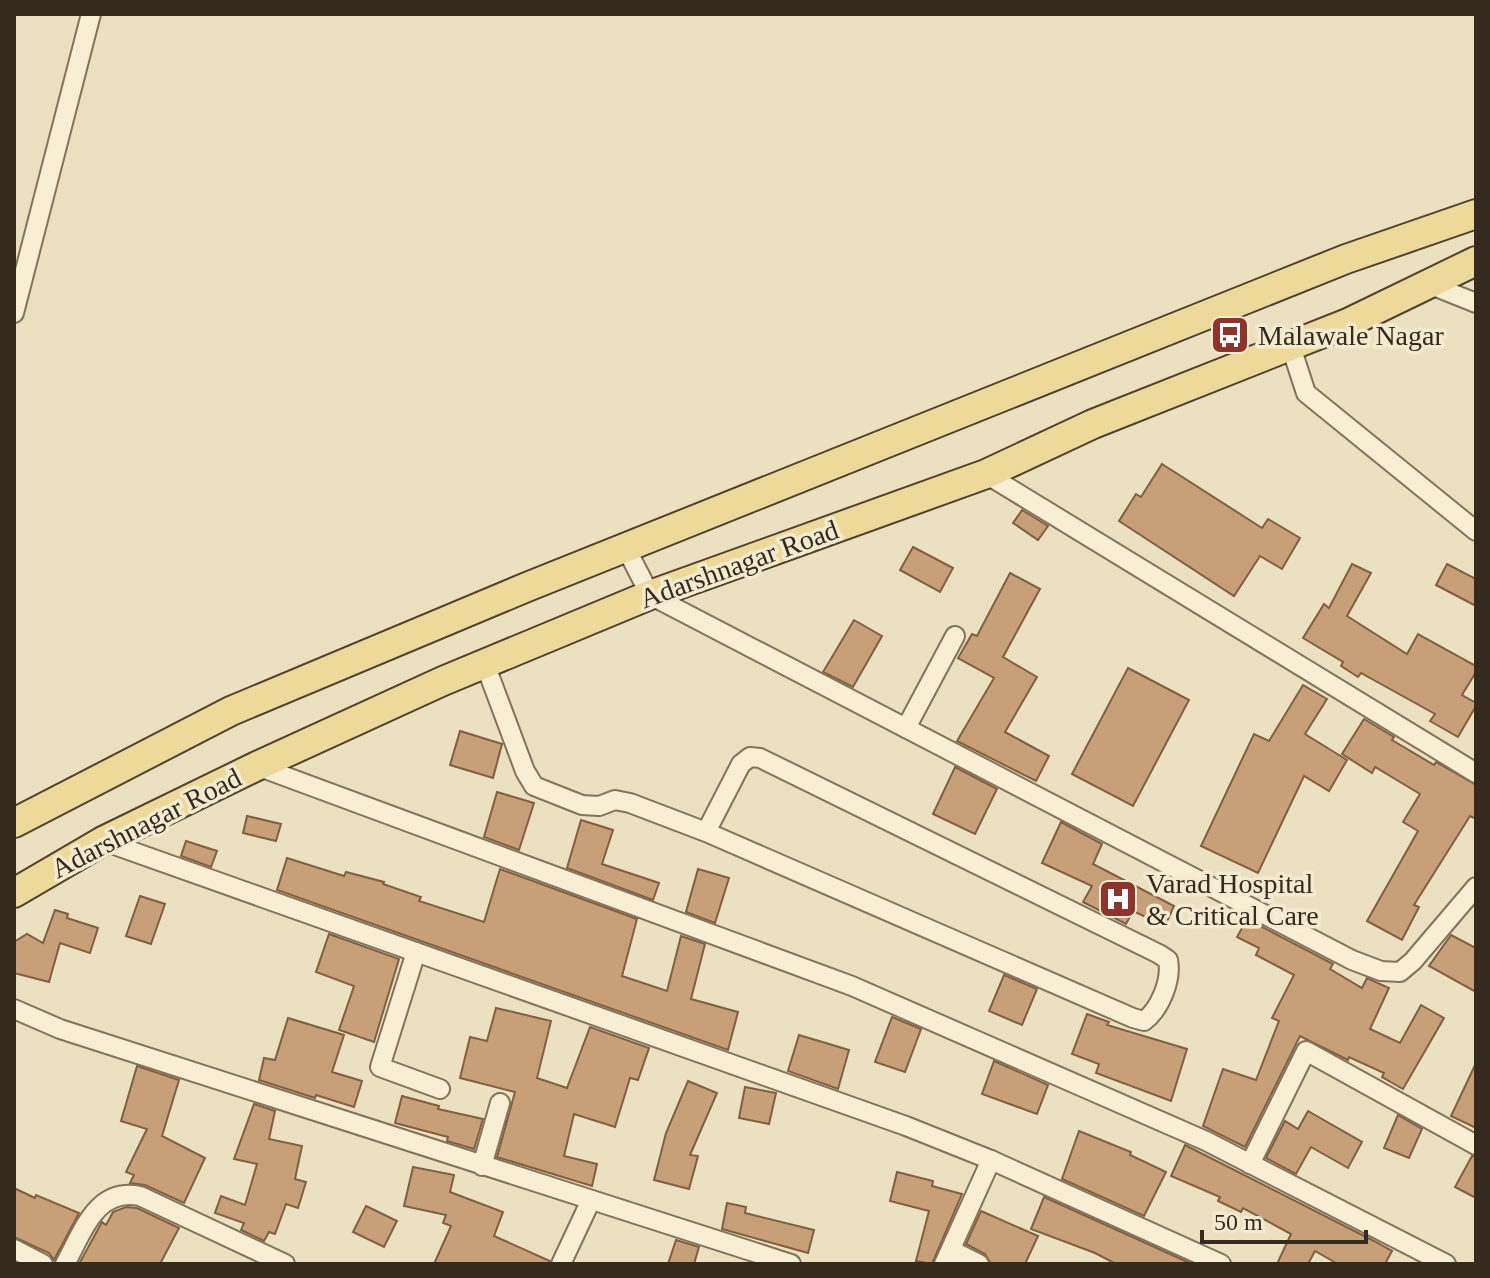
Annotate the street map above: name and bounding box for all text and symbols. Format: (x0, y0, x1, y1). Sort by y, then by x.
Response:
bus stop icon: Malawale Nagar (1209, 314, 1251, 356)
place label: Malawale Nagar (1258, 320, 1444, 351)
street label: Adarshnagar Road (635, 514, 843, 614)
street label: Adarshnagar Road (46, 762, 246, 884)
place label: Varad Hospital & Critical Care (1146, 868, 1319, 931)
hospital icon: Varad Hospital & Critical Care (1097, 878, 1139, 920)
scale bar (1202, 1194, 1366, 1244)
text: 50 m (1214, 1209, 1263, 1235)

